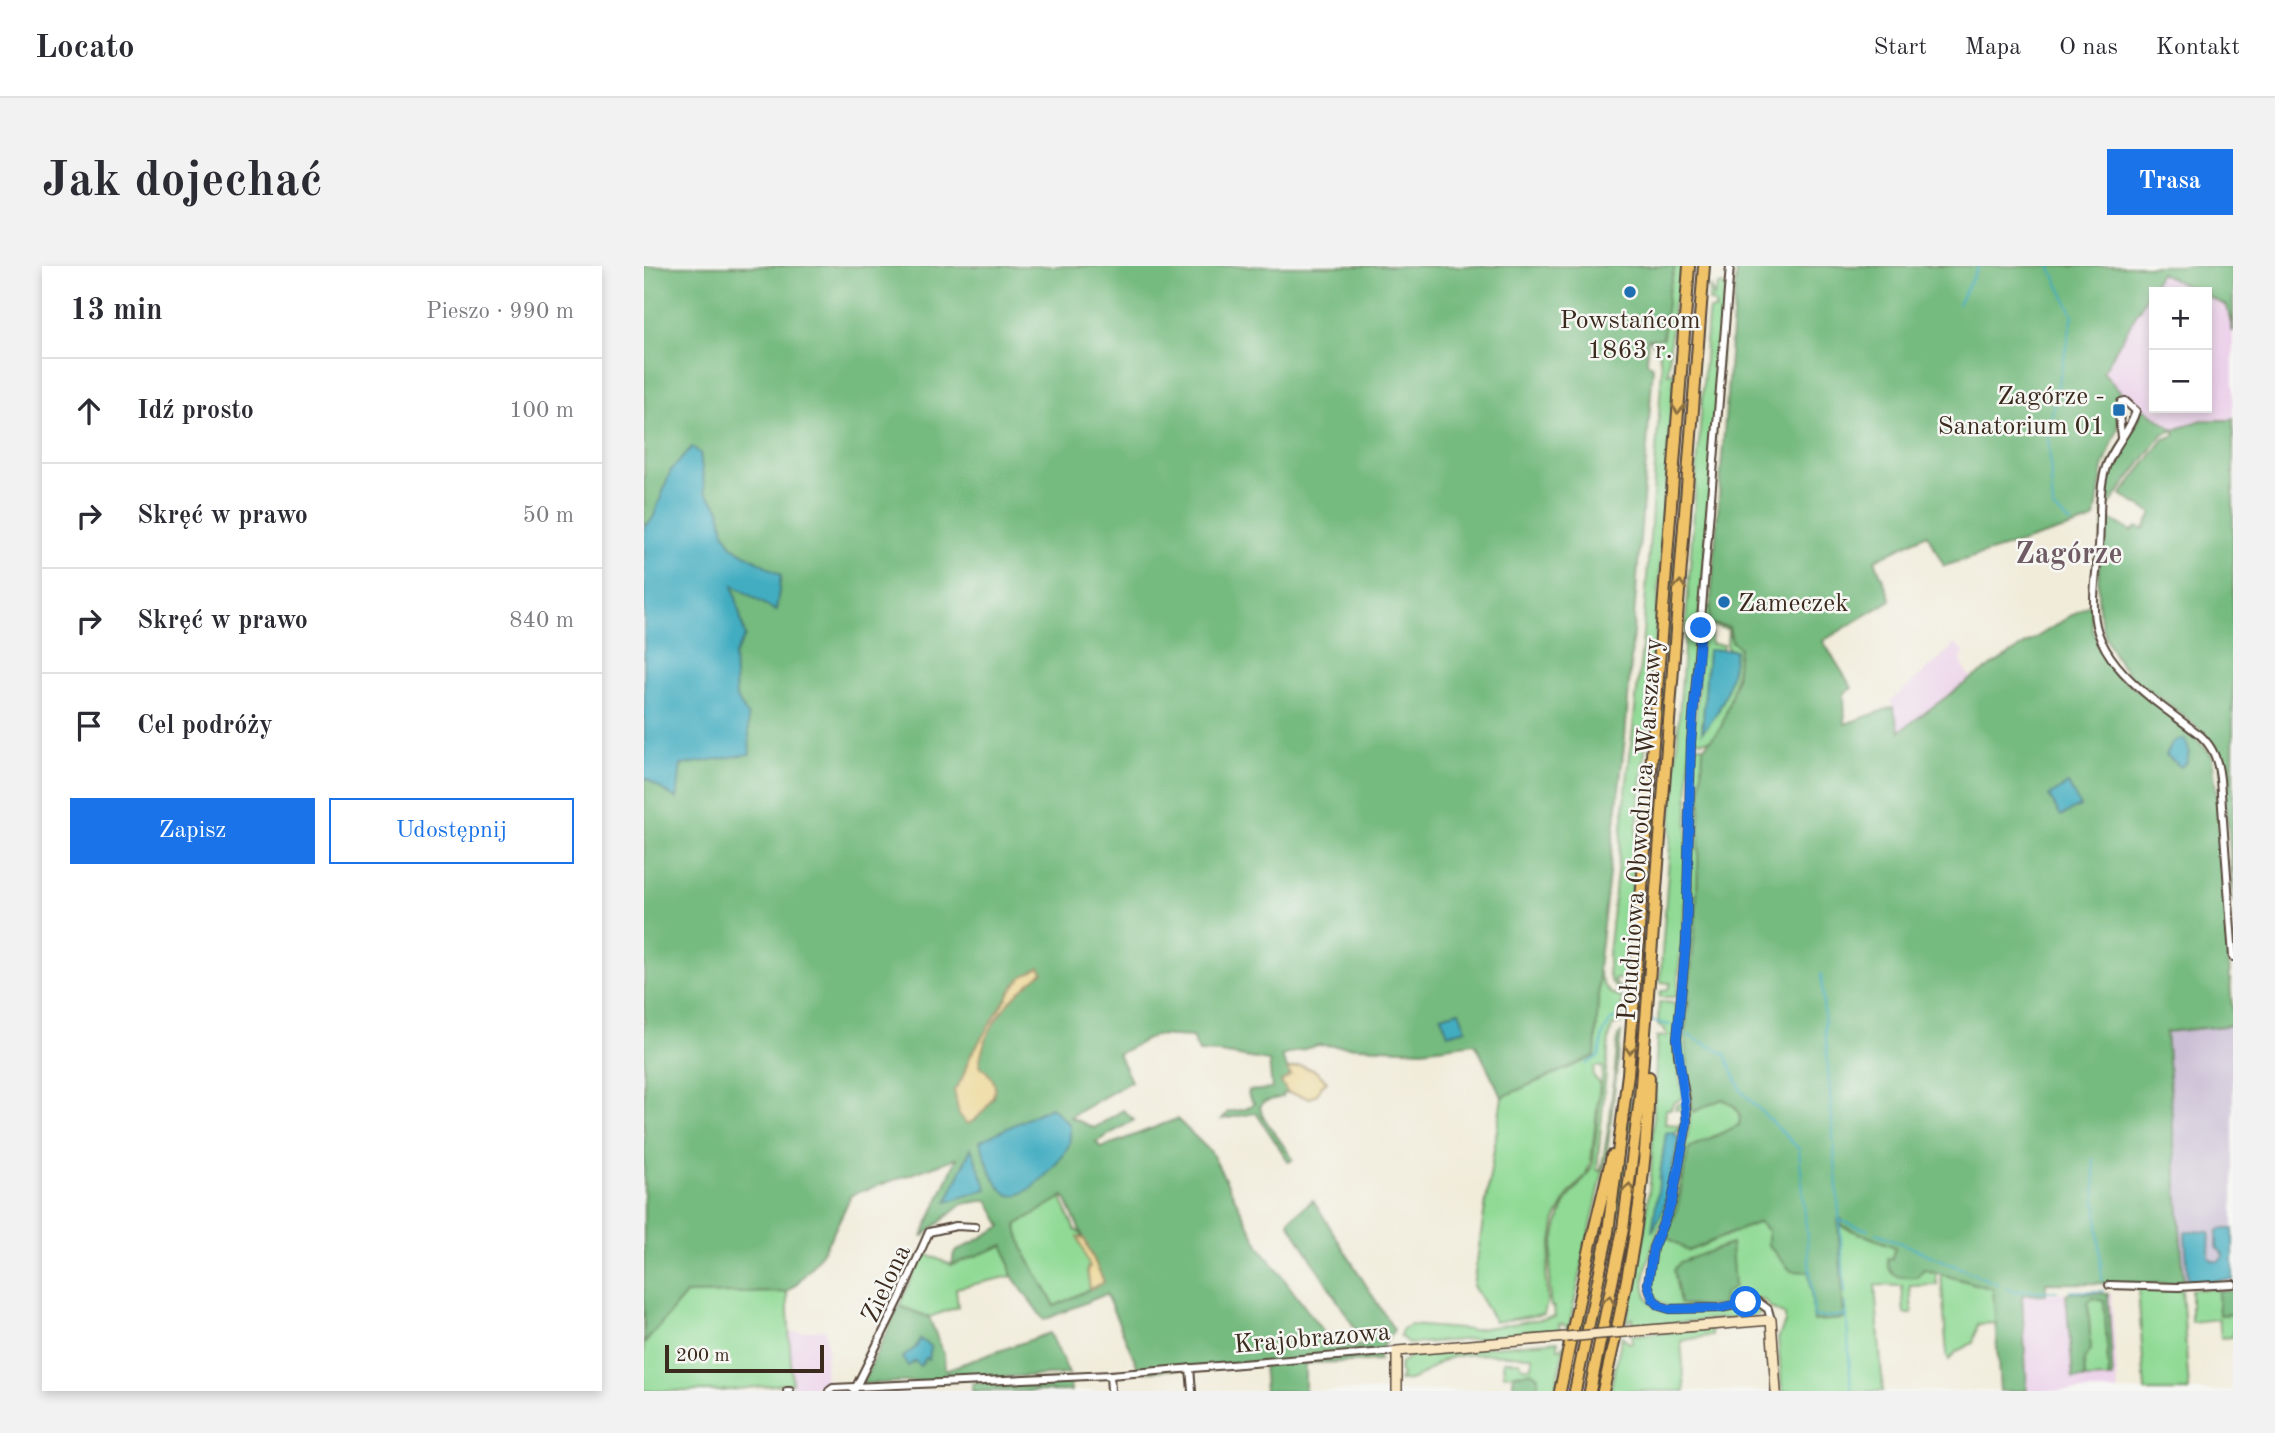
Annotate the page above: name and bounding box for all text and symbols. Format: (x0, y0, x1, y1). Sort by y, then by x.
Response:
text: Locato (35, 32, 135, 65)
text: Start (1873, 36, 1927, 60)
text: Mapa (1965, 36, 2021, 60)
text: O nas (2059, 36, 2118, 60)
text: Kontakt (2156, 36, 2240, 60)
button: Trasa (2107, 149, 2233, 215)
text: Jak dojechać (42, 158, 323, 207)
marker: Powstańcom 1863 r. (1622, 284, 1638, 300)
map controls (2149, 287, 2212, 413)
button: + (2149, 287, 2212, 350)
text: 13 min (70, 296, 163, 326)
text: Pieszo · 990 m (426, 300, 574, 323)
place label: Powstańcom 1863 r. (1559, 308, 1701, 364)
button: − (2149, 350, 2212, 413)
place label: Zagórze - Sanatorium 01 (1938, 384, 2105, 440)
icon: ahead (70, 392, 108, 430)
text: Idź prosto (137, 398, 254, 424)
text: 100 m (509, 399, 574, 422)
marker: Zagórze - Sanatorium 01 (2111, 402, 2127, 418)
one-way arrow (1671, 404, 1686, 415)
icon: right (70, 497, 108, 535)
text: Skręć w prawo (137, 503, 308, 529)
text: 50 m (523, 504, 574, 527)
district label: Zagórze (2015, 540, 2123, 570)
one-way arrow (1672, 579, 1687, 590)
place label: Zameczek (1738, 591, 1849, 617)
marker: Zameczek (1716, 594, 1732, 610)
icon: right (70, 602, 108, 640)
text: Skręć w prawo (137, 608, 308, 634)
text: 840 m (509, 609, 574, 632)
route end (1685, 612, 1716, 643)
street label: Południowa Obwodnica Warszawy (1615, 636, 1667, 1022)
icon: arrive (70, 707, 108, 745)
text: Cel podróży (137, 713, 273, 739)
button: Zapisz (70, 798, 315, 864)
button: Udostępnij (329, 798, 574, 864)
one-way arrow (1623, 1044, 1638, 1055)
one-way arrow (1621, 1183, 1636, 1194)
street label: Zielona (858, 1241, 916, 1327)
route start (1730, 1286, 1761, 1317)
one-way arrow (1601, 1294, 1616, 1306)
street label: Krajobrazowa (1233, 1319, 1392, 1359)
scale bar (665, 1342, 824, 1374)
text: 200 m (676, 1347, 729, 1366)

